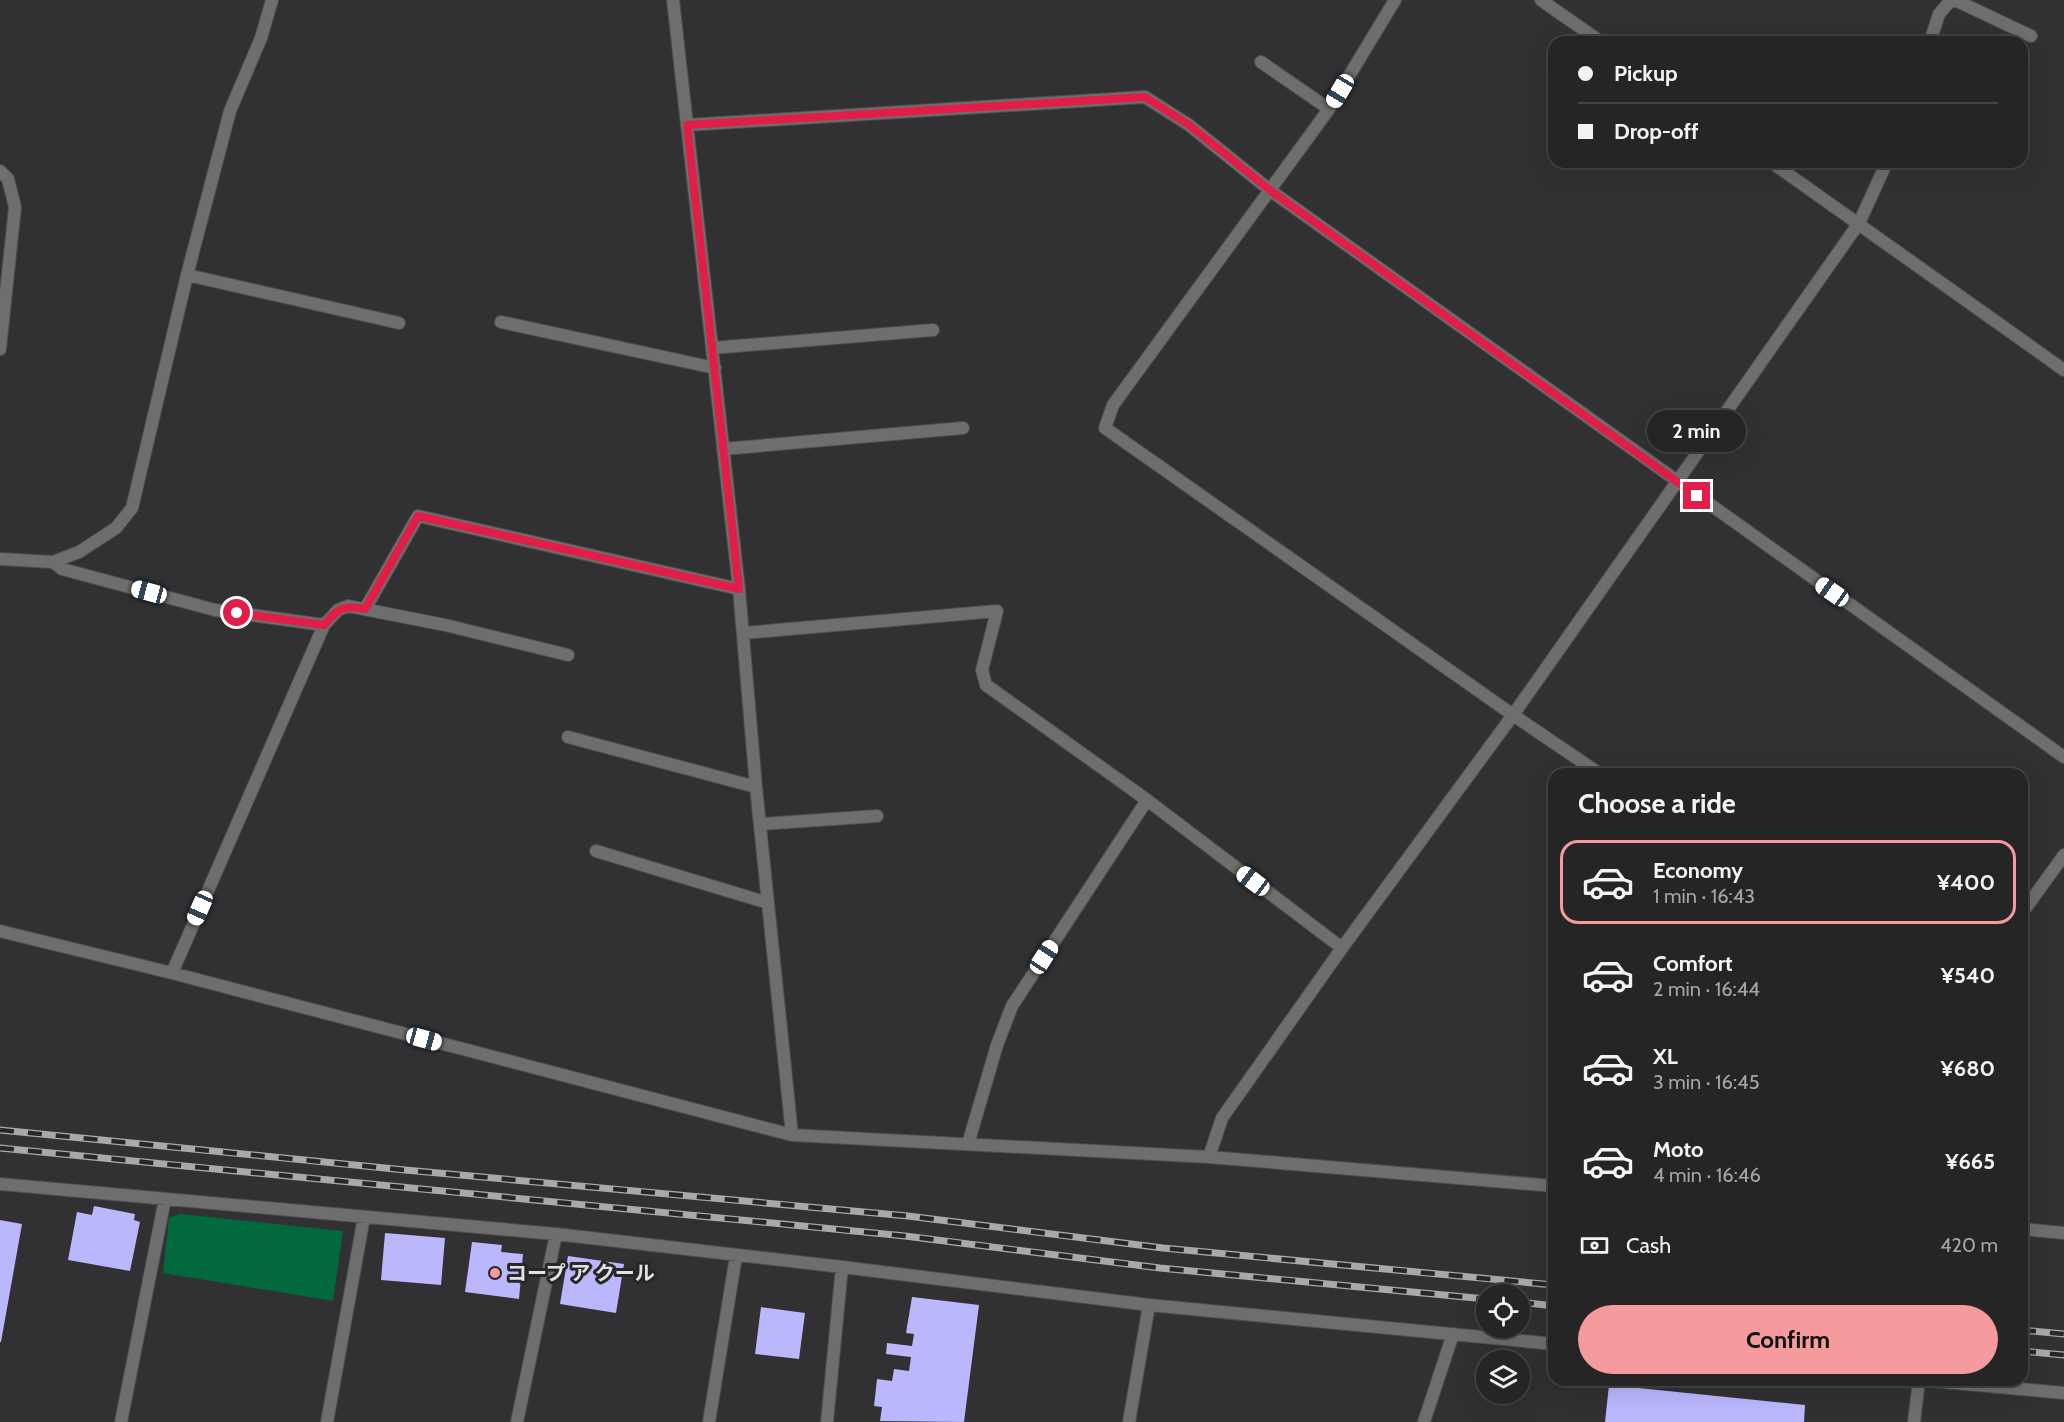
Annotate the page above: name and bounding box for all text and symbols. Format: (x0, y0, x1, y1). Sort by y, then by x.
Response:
text: Pickup (1614, 60, 1678, 87)
car (1323, 71, 1357, 111)
text: Drop-off (1614, 118, 1698, 145)
callout: 2 min (1648, 409, 1746, 451)
text: 2 min (1672, 419, 1721, 443)
route end (1683, 482, 1710, 509)
car (1812, 574, 1852, 610)
car (129, 579, 169, 605)
route start (223, 599, 250, 626)
text: Choose a ride (1578, 787, 1736, 820)
icon: car (1581, 855, 1635, 909)
text: Economy (1653, 857, 1743, 884)
car (1233, 863, 1273, 899)
text: ¥400 (1937, 869, 1995, 896)
text: 1 min · 16:43 (1653, 884, 1755, 908)
car (184, 888, 216, 928)
car (1027, 937, 1061, 977)
icon: car (1581, 948, 1635, 1002)
text: Comfort (1653, 950, 1732, 977)
text: ¥540 (1941, 962, 1995, 989)
text: 2 min · 16:44 (1653, 977, 1760, 1001)
car (404, 1026, 444, 1052)
icon: car (1581, 1041, 1635, 1095)
text: XL (1653, 1043, 1678, 1070)
text: ¥680 (1941, 1055, 1995, 1082)
text: 3 min · 16:45 (1653, 1070, 1759, 1094)
icon: car (1581, 1134, 1635, 1188)
text: Moto (1653, 1136, 1704, 1163)
text: ¥665 (1945, 1148, 1995, 1175)
text: 4 min · 16:46 (1653, 1163, 1761, 1187)
icon: cash (1578, 1229, 1611, 1262)
text: Cash (1626, 1232, 1671, 1259)
text: 420 m (1940, 1233, 1998, 1257)
place label: コープ ア クール (507, 1261, 655, 1285)
marker: コープ ア クール (488, 1266, 502, 1280)
map controls (1476, 1284, 1530, 1404)
button: locate (1476, 1284, 1530, 1338)
button: Confirm (1578, 1305, 1998, 1374)
button: layers (1476, 1350, 1530, 1404)

